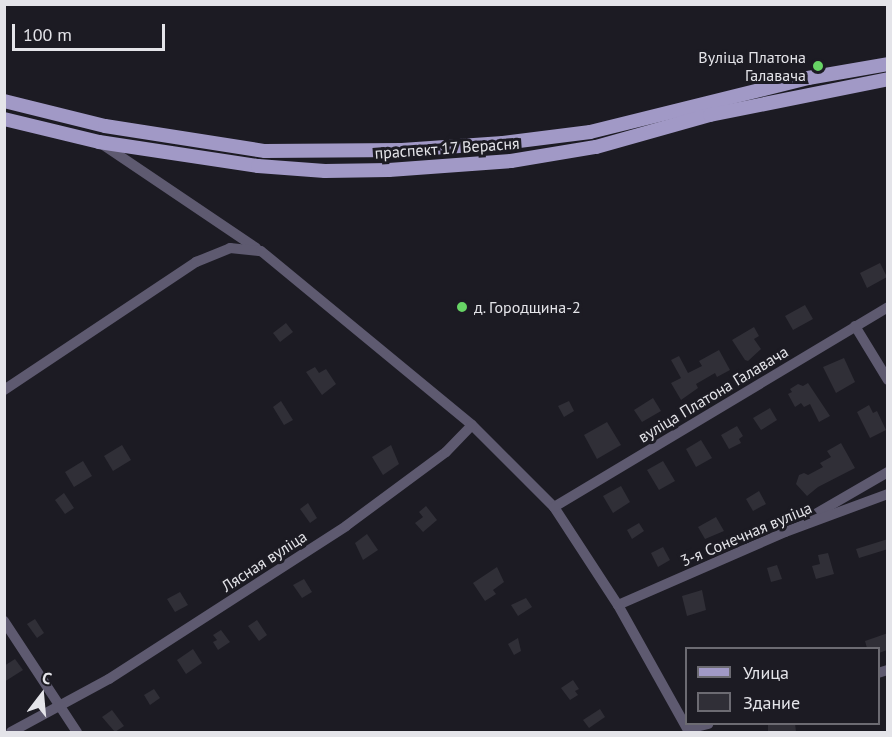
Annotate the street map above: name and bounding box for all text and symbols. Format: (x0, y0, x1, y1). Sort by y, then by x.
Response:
scale bar (15, 12, 168, 50)
text: 100 m (23, 23, 72, 46)
place label: Вуліца Платона Галавача (698, 47, 806, 85)
marker: Вуліца Платона Галавача (811, 59, 825, 73)
street label: праспект 17 Верасня (373, 133, 521, 163)
place label: д. Городщина-2 (474, 297, 582, 317)
marker: д. Городщина-2 (455, 300, 469, 314)
street label: вуліца Платона Галавача (635, 342, 791, 446)
street label: 3-я Сонечная вуліца (677, 498, 815, 570)
street label: Лясная вуліца (218, 526, 310, 596)
legend (685, 647, 880, 725)
text: Улица (743, 661, 789, 684)
north arrow (12, 665, 72, 725)
text: С (40, 667, 54, 689)
text: Здание (743, 691, 800, 714)

